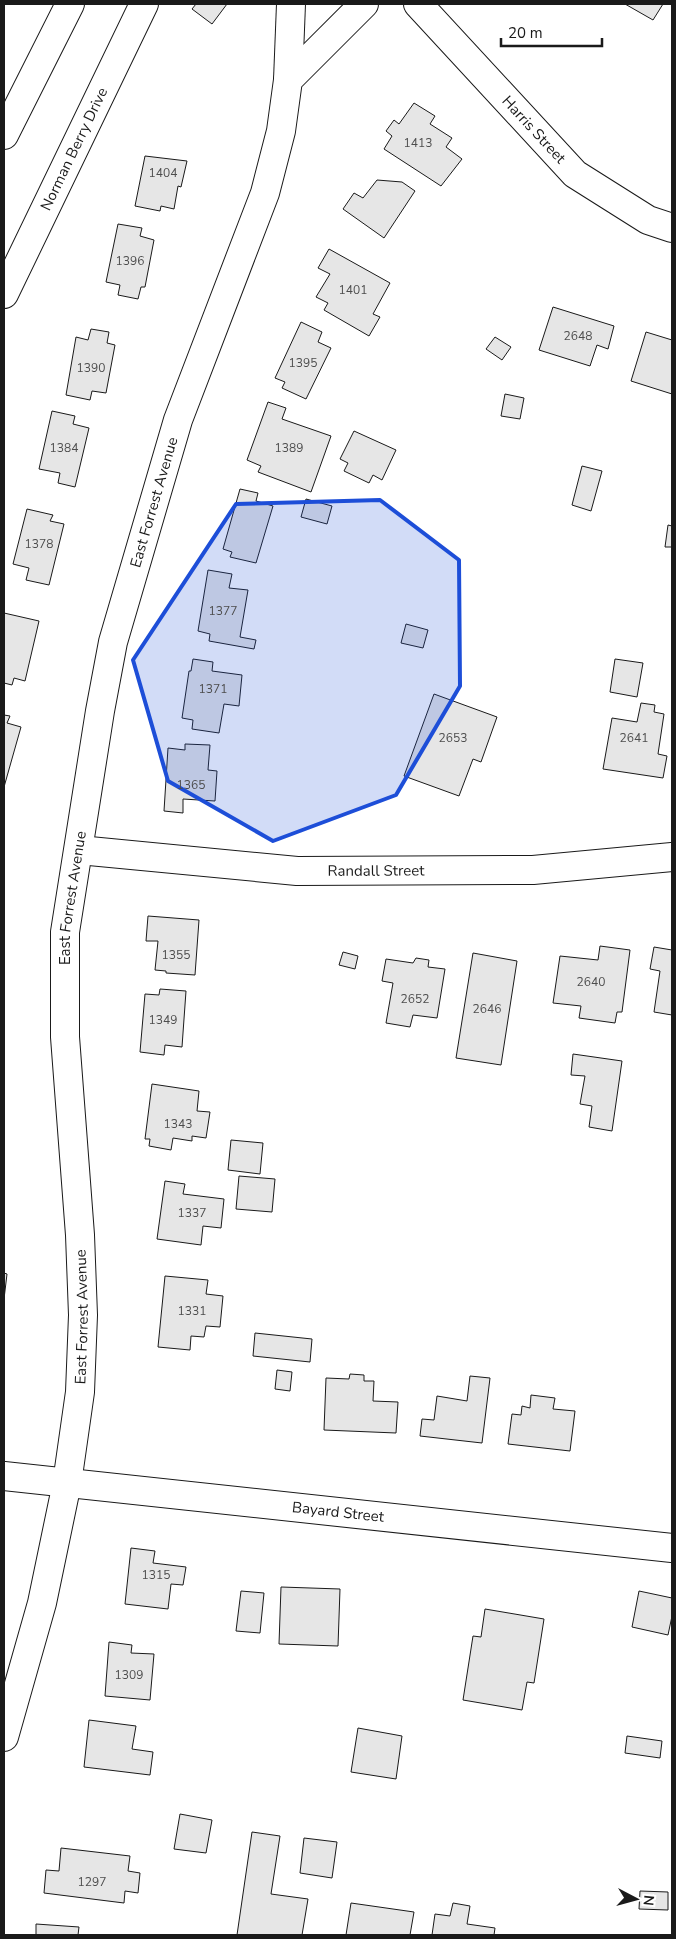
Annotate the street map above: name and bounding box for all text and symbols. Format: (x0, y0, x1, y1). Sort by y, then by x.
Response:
scale bar (501, 15, 602, 47)
text: 20 m (508, 23, 543, 43)
street label: Norman Berry Drive (36, 84, 112, 214)
street label: Harris Street (498, 91, 571, 168)
house number: 1413 (404, 135, 432, 151)
house number: 1404 (149, 165, 177, 181)
house number: 1396 (116, 253, 144, 269)
house number: 1401 (339, 282, 367, 298)
house number: 2648 (564, 328, 592, 344)
house number: 1395 (289, 355, 317, 371)
house number: 1390 (77, 360, 105, 376)
street label: East Forrest Avenue (125, 435, 182, 570)
house number: 1384 (50, 440, 78, 456)
house number: 1389 (275, 440, 303, 456)
house number: 1378 (25, 536, 53, 552)
house number: 1377 (209, 603, 237, 619)
house number: 1371 (199, 681, 227, 697)
house number: 2653 (439, 730, 467, 746)
house number: 2641 (620, 730, 648, 746)
house number: 1365 (177, 777, 205, 793)
street label: East Forrest Avenue (55, 830, 91, 965)
street label: Randall Street (327, 860, 425, 881)
house number: 1355 (162, 947, 190, 963)
house number: 2640 (577, 974, 605, 990)
house number: 2652 (401, 991, 429, 1007)
house number: 2646 (473, 1001, 501, 1017)
house number: 1349 (149, 1012, 177, 1028)
house number: 1343 (164, 1116, 192, 1132)
house number: 1337 (178, 1205, 206, 1221)
street label: East Forrest Avenue (70, 1249, 93, 1385)
house number: 1331 (178, 1303, 206, 1319)
street label: Bayard Street (291, 1497, 386, 1527)
house number: 1315 (142, 1567, 170, 1583)
house number: 1309 (115, 1667, 143, 1683)
house number: 1297 (78, 1874, 106, 1890)
north arrow (611, 1874, 661, 1924)
text: N (638, 1894, 658, 1907)

